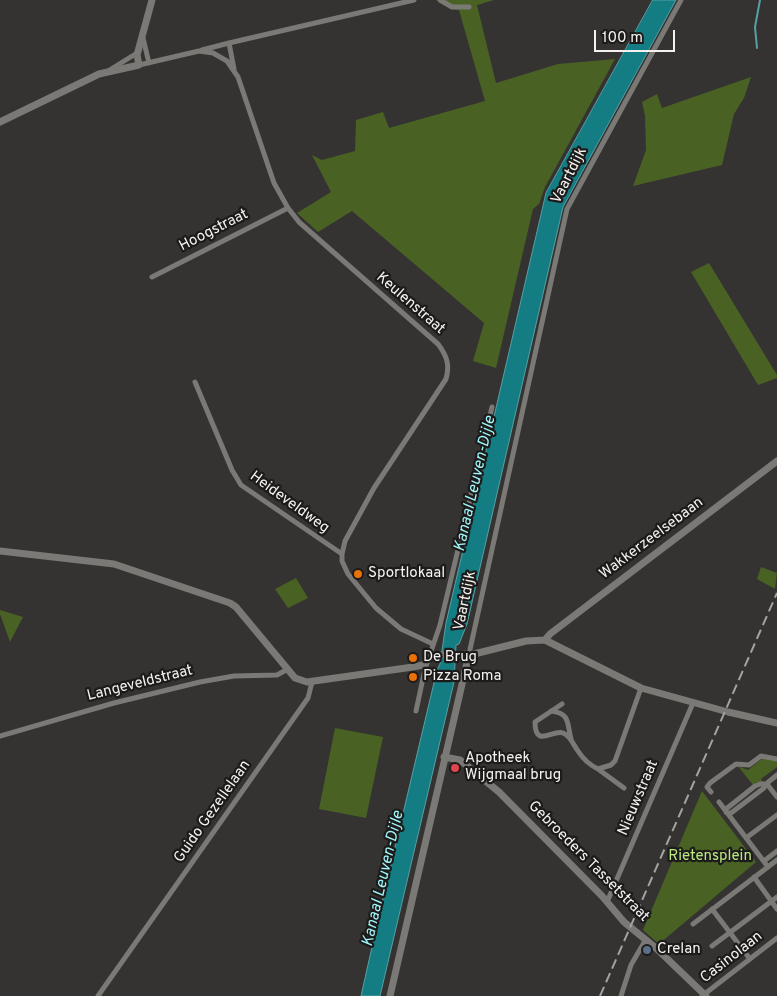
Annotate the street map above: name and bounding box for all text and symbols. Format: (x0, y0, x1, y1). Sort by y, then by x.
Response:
scale bar (597, 20, 678, 52)
text: 100 m (602, 29, 643, 48)
street label: Vaartdijk (548, 145, 592, 207)
street label: Hoogstraat (177, 206, 251, 256)
street label: Keulenstraat (372, 269, 448, 339)
water label: Kanaal Leuven-Dijle (451, 414, 501, 554)
street label: Heideveldweg (246, 468, 332, 538)
street label: Wakkerzeelsebaan (597, 494, 707, 584)
place label: Sportlokaal (368, 565, 445, 583)
marker: Sportlokaal (352, 568, 364, 580)
street label: Vaartdijk (451, 569, 481, 633)
place label: De Brug (423, 649, 477, 667)
marker: De Brug (407, 652, 419, 664)
street label: Langeveldstraat (85, 662, 195, 706)
place label: Pizza Roma (423, 668, 501, 686)
marker: Pizza Roma (407, 671, 419, 683)
place label: Apotheek Wijgmaal brug (465, 750, 561, 785)
street label: Guido Gezellelaan (171, 757, 255, 867)
street label: Nieuwstraat (615, 757, 663, 839)
marker: Apotheek Wijgmaal brug (449, 762, 461, 774)
street label: Gebroeders Tassetstraat (524, 798, 652, 926)
water label: Kanaal Leuven-Dijle (359, 809, 409, 949)
park label: Rietensplein (668, 848, 752, 866)
street label: Casinolaan (697, 928, 767, 988)
place label: Crelan (657, 941, 701, 959)
marker: Crelan (641, 944, 653, 956)

